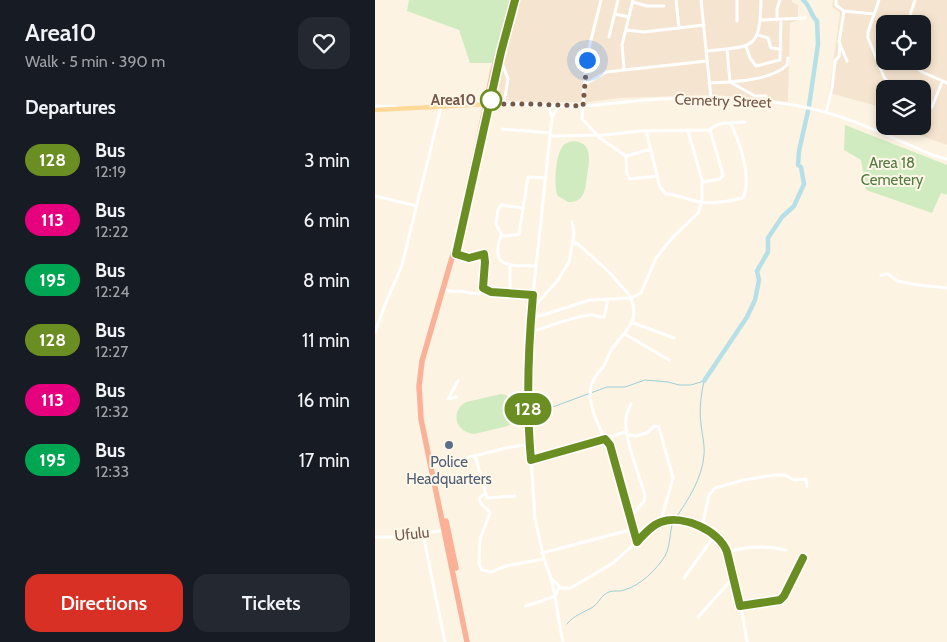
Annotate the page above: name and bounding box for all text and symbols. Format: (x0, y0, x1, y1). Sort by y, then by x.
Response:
map controls (876, 15, 931, 135)
button: locate (876, 15, 931, 70)
button: heart (298, 17, 350, 69)
text: Area10 (25, 18, 96, 47)
your location (575, 48, 600, 73)
text: Walk · 5 min · 390 m (25, 52, 165, 71)
button: layers (876, 80, 931, 135)
marker: Area10 (480, 89, 502, 111)
street label: Cemetry Street (674, 90, 772, 112)
place label: Area10 (431, 91, 476, 109)
text: Departures (25, 96, 116, 119)
text: Bus (95, 139, 125, 162)
text: 128 (39, 149, 66, 171)
text: 3 min (304, 149, 350, 172)
park label: Area 18 Cemetery (861, 154, 924, 189)
text: 12:19 (95, 162, 126, 181)
text: Bus (95, 199, 125, 222)
text: 113 (41, 209, 64, 231)
text: 6 min (304, 209, 350, 232)
text: 12:22 (95, 222, 129, 241)
text: Bus (95, 259, 125, 282)
text: 195 (39, 269, 66, 291)
text: 8 min (303, 269, 350, 292)
text: 12:24 (95, 282, 130, 301)
text: Bus (95, 319, 125, 342)
text: 128 (39, 329, 66, 351)
text: 11 min (302, 329, 350, 352)
text: 12:27 (95, 342, 128, 361)
text: Bus (95, 379, 125, 402)
text: 113 (41, 389, 64, 411)
text: 16 min (297, 389, 350, 412)
line badge: 128 (499, 393, 557, 425)
text: 128 (514, 398, 542, 420)
text: 12:32 (95, 402, 129, 421)
text: Bus (95, 439, 125, 462)
marker: Police Headquarters (443, 439, 455, 451)
text: 195 (39, 449, 66, 471)
text: 17 min (299, 449, 350, 472)
place label: Police Headquarters (406, 453, 492, 488)
text: 12:33 (95, 462, 129, 481)
street label: Ufulu (394, 523, 430, 545)
button: Directions (25, 574, 183, 632)
button: Tickets (193, 574, 350, 632)

